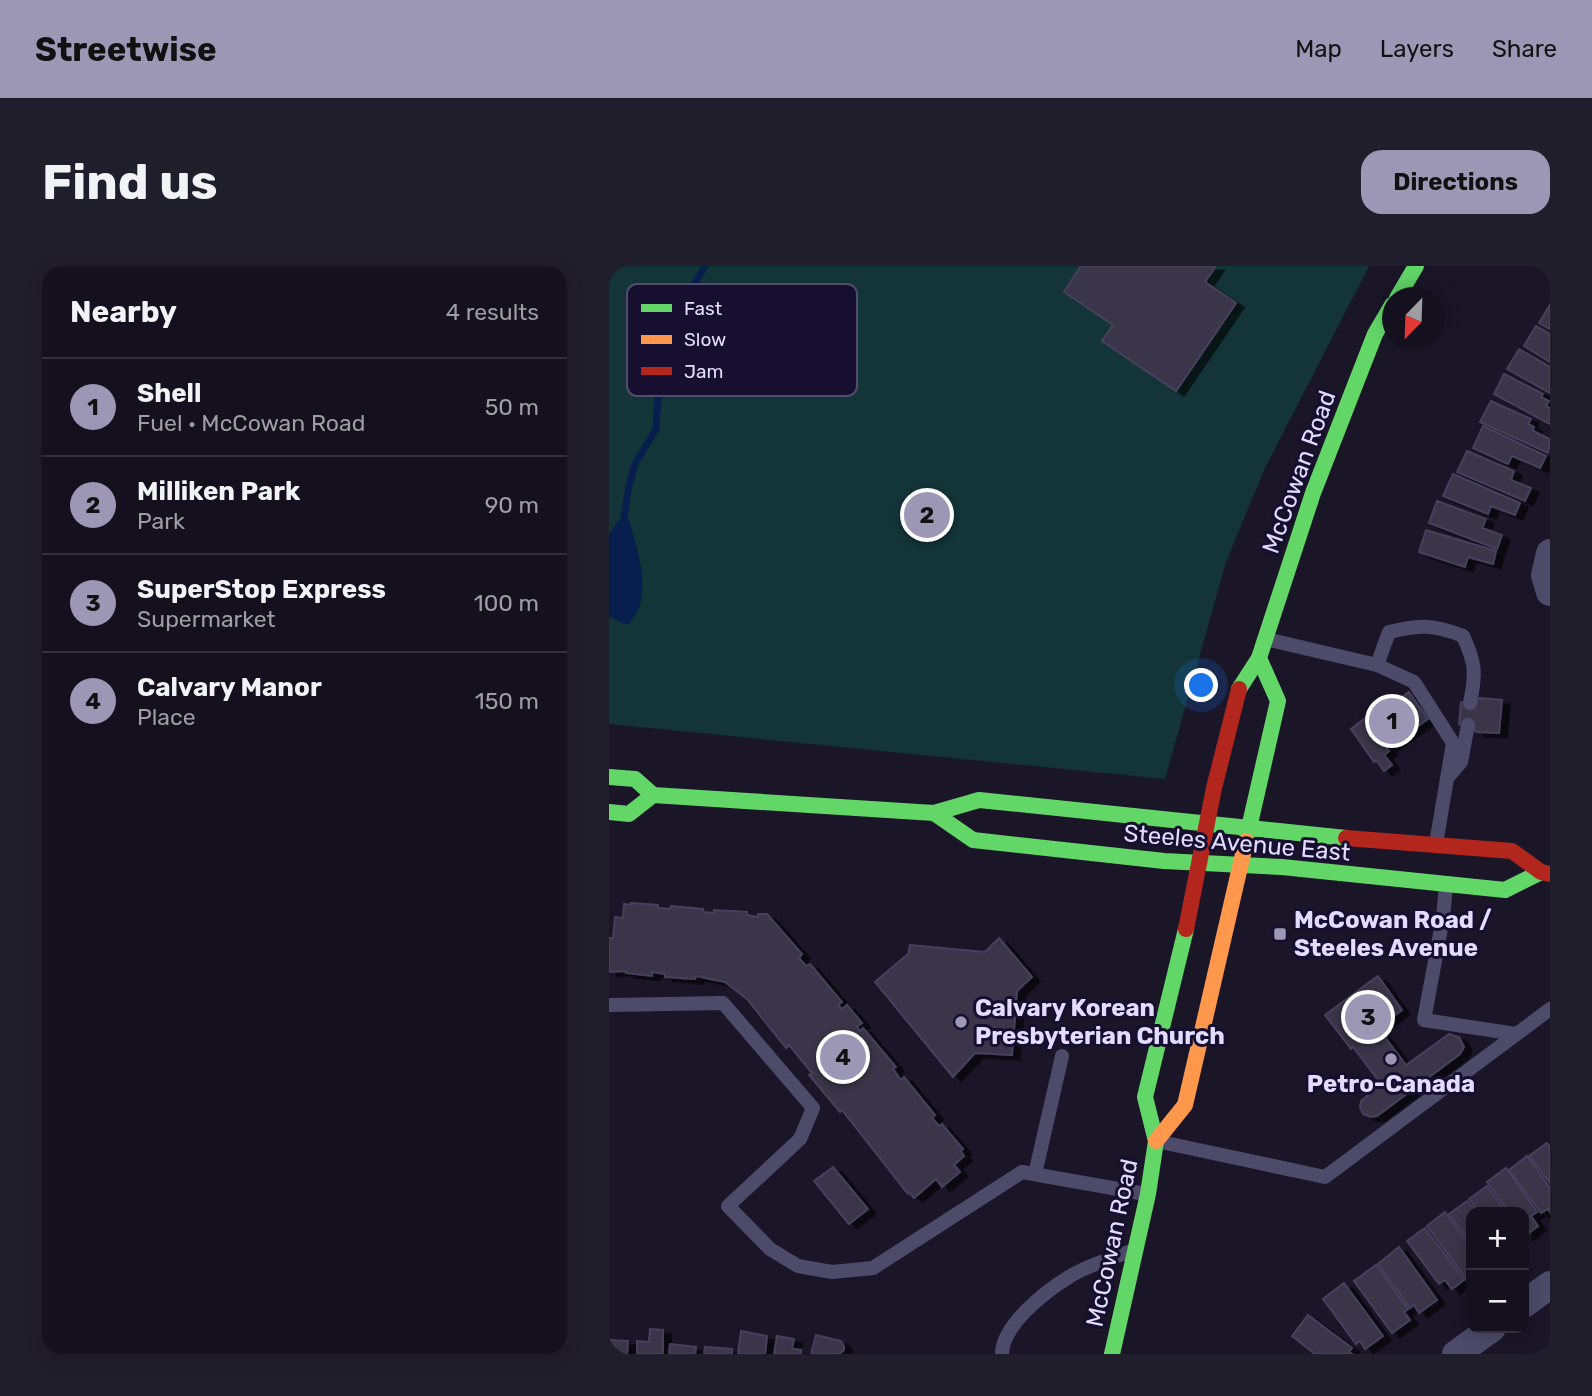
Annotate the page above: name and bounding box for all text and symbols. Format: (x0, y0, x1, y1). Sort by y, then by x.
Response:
text: Streetwise (35, 30, 217, 69)
text: Map (1295, 35, 1342, 63)
text: Layers (1380, 35, 1454, 63)
text: Share (1492, 35, 1557, 63)
button: Directions (1361, 150, 1550, 214)
text: Find us (42, 153, 218, 211)
legend (627, 284, 857, 396)
north arrow (1382, 287, 1445, 350)
text: Nearby (70, 294, 177, 330)
text: Fast (684, 297, 723, 320)
text: 4 results (446, 298, 539, 326)
text: Slow (684, 328, 726, 351)
text: Jam (684, 360, 723, 383)
text: Shell (137, 378, 201, 409)
street label: McCowan Road (1257, 387, 1341, 557)
text: 1 (87, 393, 99, 421)
text: 50 m (485, 393, 539, 421)
text: Fuel · McCowan Road (137, 409, 365, 437)
text: Milliken Park (137, 476, 300, 507)
pin: 2 (904, 489, 950, 541)
text: 2 (86, 491, 100, 519)
text: 90 m (485, 491, 539, 519)
text: Park (137, 507, 185, 535)
text: SuperStop Express (137, 574, 386, 605)
text: 3 (85, 589, 101, 617)
text: 100 m (474, 589, 539, 617)
text: Supermarket (137, 605, 275, 633)
your location (1184, 668, 1218, 702)
text: Calvary Manor (137, 672, 322, 703)
text: 4 (85, 687, 101, 715)
text: 150 m (475, 687, 539, 715)
pin: 1 (1369, 695, 1415, 747)
text: Place (137, 703, 196, 731)
street label: Steeles Avenue East (1123, 819, 1351, 867)
place label: McCowan Road / Steeles Avenue (1294, 906, 1492, 962)
marker: McCowan Road / Steeles Avenue (1272, 926, 1288, 942)
pin: 3 (1345, 991, 1391, 1043)
place label: Calvary Korean Presbyterian Church (975, 994, 1225, 1050)
marker: Calvary Korean Presbyterian Church (953, 1014, 969, 1030)
pin: 4 (820, 1031, 866, 1083)
marker: Petro-Canada (1383, 1051, 1399, 1067)
place label: Petro-Canada (1307, 1070, 1475, 1098)
street label: McCowan Road (1081, 1156, 1143, 1330)
map controls (1466, 1207, 1529, 1333)
button: + (1466, 1207, 1529, 1270)
button: − (1466, 1270, 1529, 1333)

